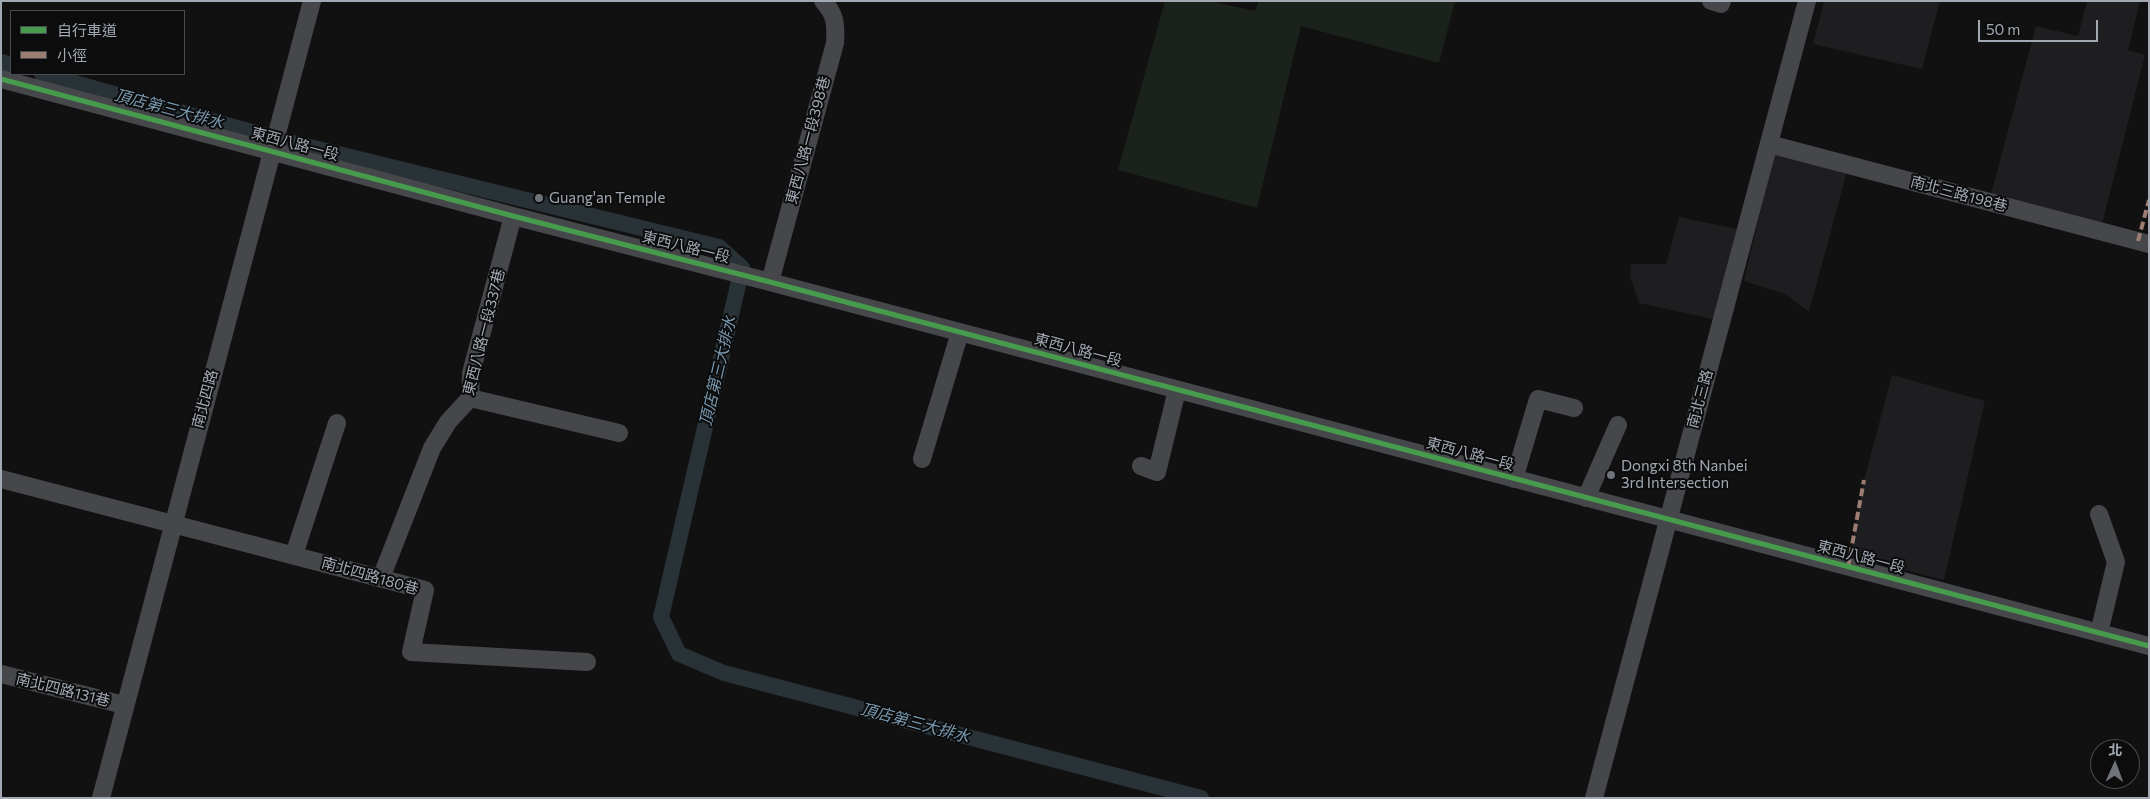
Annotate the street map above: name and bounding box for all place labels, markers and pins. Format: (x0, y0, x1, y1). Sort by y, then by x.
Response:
place label: Guang'an Temple (549, 189, 665, 207)
marker: Guang'an Temple (533, 192, 545, 204)
place label: Dongxi 8th Nanbei 3rd Intersection (1621, 457, 1748, 492)
marker: Dongxi 8th Nanbei 3rd Intersection (1605, 469, 1617, 481)

